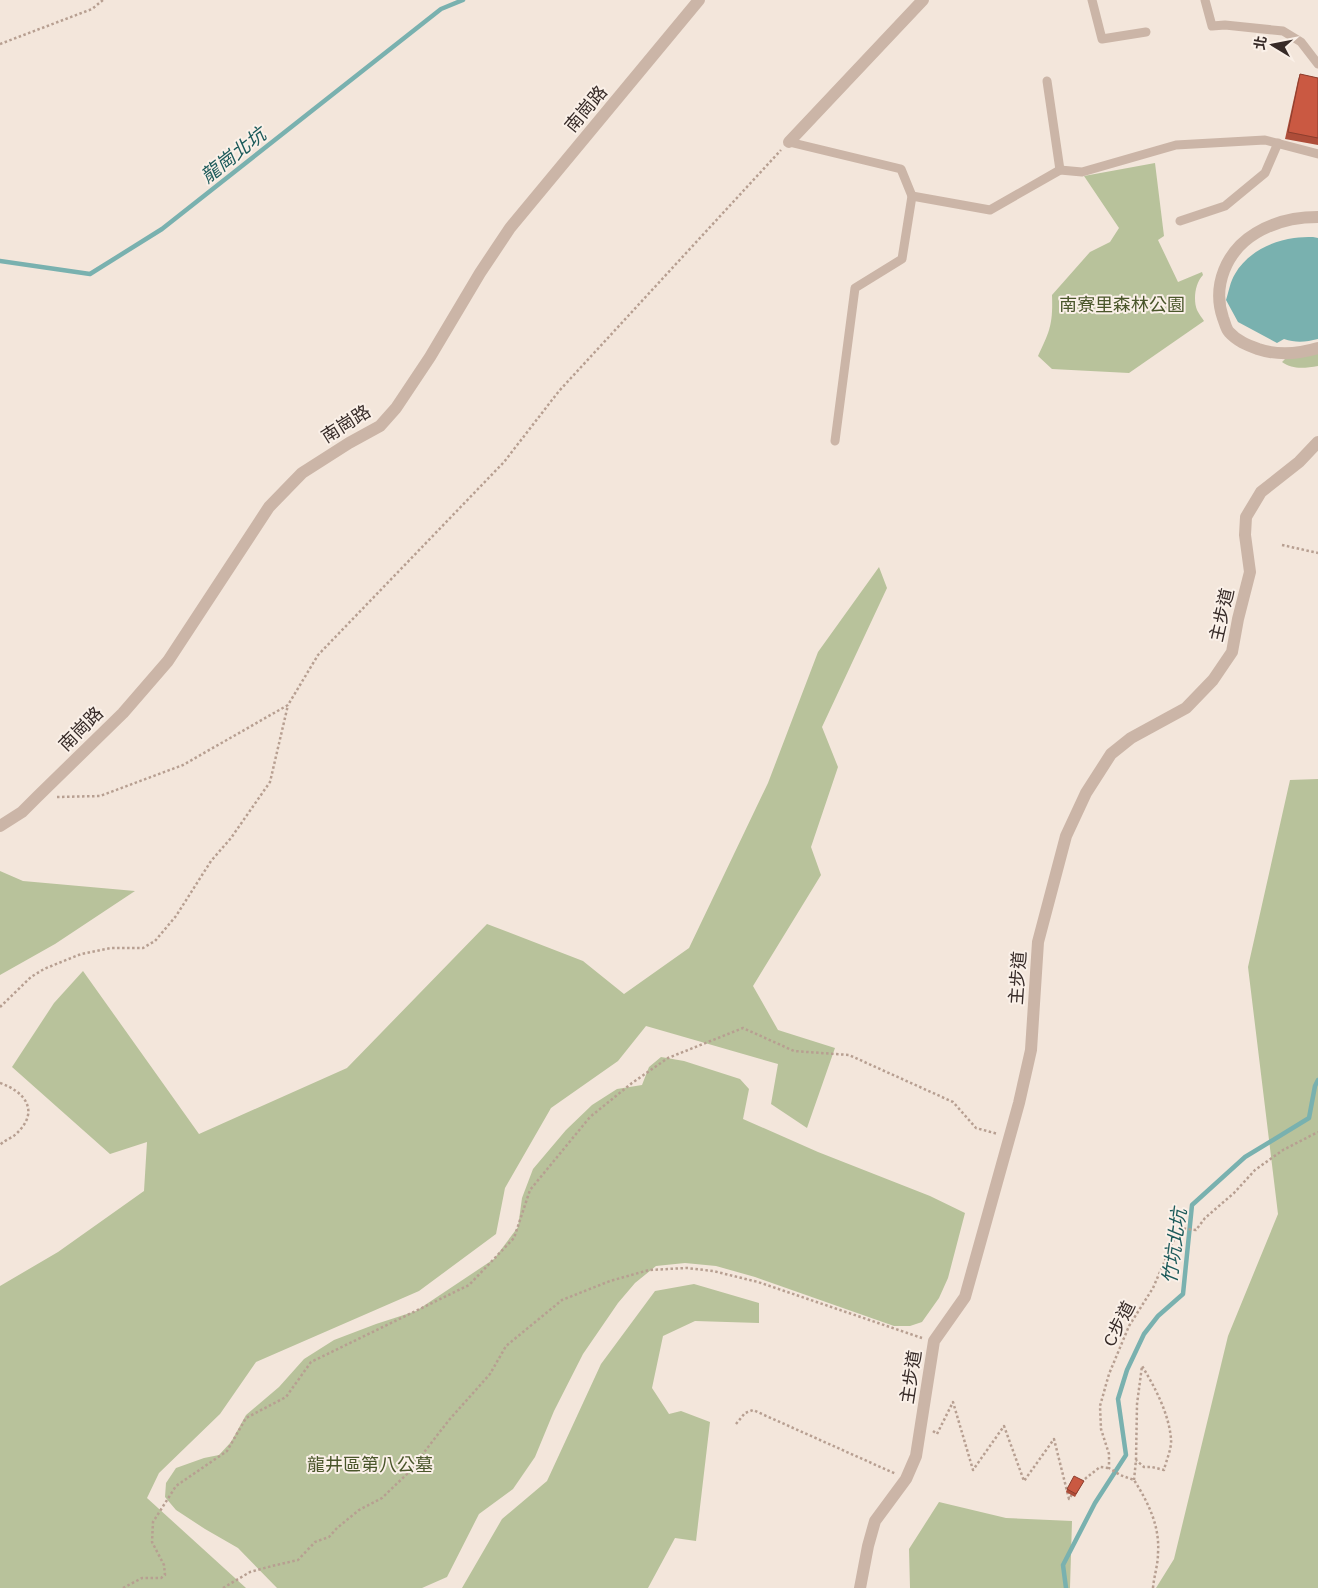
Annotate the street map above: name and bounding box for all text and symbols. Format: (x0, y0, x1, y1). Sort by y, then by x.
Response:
north arrow (1248, 20, 1298, 70)
text: 北 (1251, 34, 1269, 51)
street label: 南崗路 (560, 81, 611, 136)
water label: 龍崗北坑 (196, 121, 273, 188)
park label: 南寮里森林公園 (1059, 294, 1185, 315)
street label: 南崗路 (317, 400, 374, 447)
street label: 主步道 (1205, 586, 1238, 644)
street label: 南崗路 (54, 702, 107, 755)
street label: 主步道 (1005, 950, 1030, 1006)
water label: 竹坑北坑 (1158, 1204, 1192, 1285)
street label: C步道 (1098, 1297, 1139, 1350)
street label: 主步道 (896, 1349, 925, 1405)
park label: 龍井區第八公墓 (307, 1454, 433, 1475)

